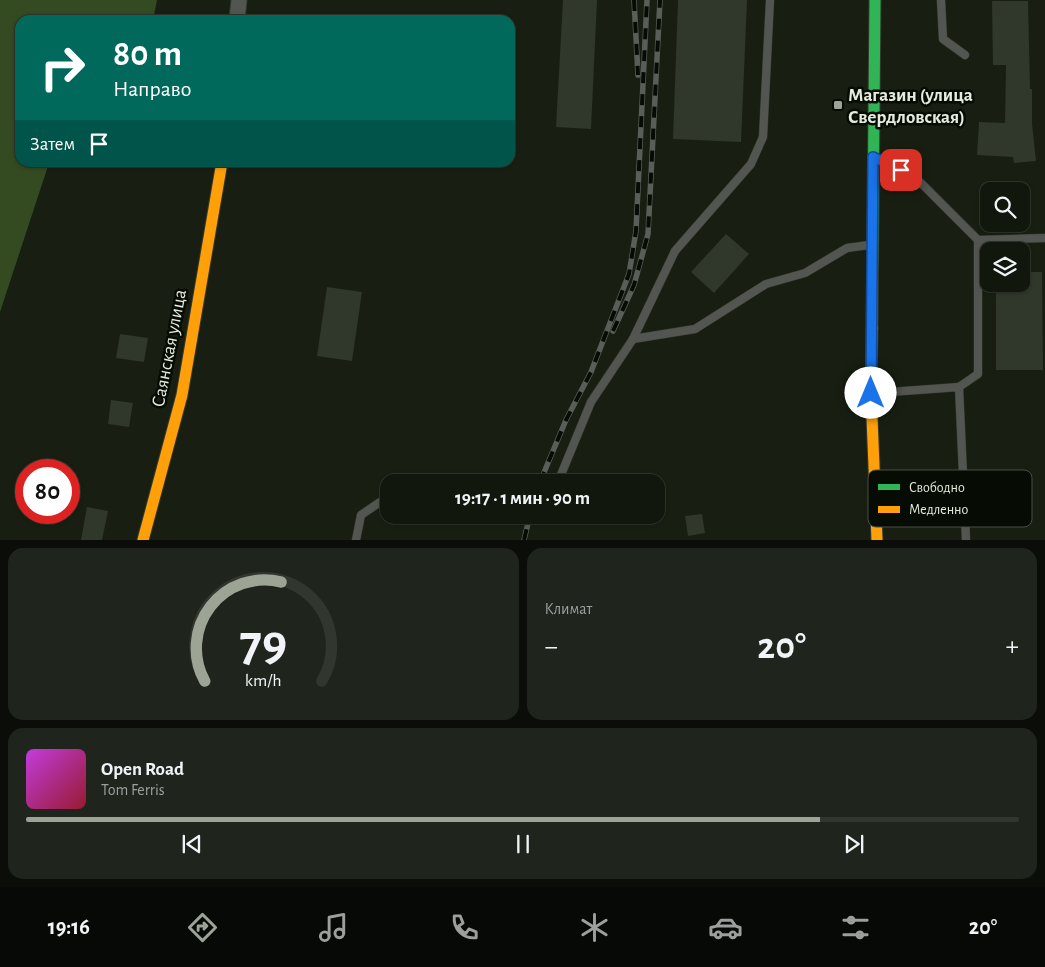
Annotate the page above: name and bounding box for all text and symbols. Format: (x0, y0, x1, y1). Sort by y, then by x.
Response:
icon: right (30, 35, 95, 100)
text: 80 m (113, 37, 182, 72)
text: Направо (113, 78, 191, 100)
place label: Магазин (улица Свердловская) (848, 86, 973, 127)
marker: Магазин (улица Свердловская) (832, 99, 844, 111)
icon: arrive (85, 130, 113, 158)
text: Затем (30, 135, 75, 154)
pin (880, 149, 922, 191)
icon: arrive (887, 156, 915, 184)
map controls (980, 182, 1030, 292)
button: search (980, 182, 1030, 232)
button: layers (980, 242, 1030, 292)
street label: Саянская улица (149, 287, 190, 409)
position arrow (844, 366, 896, 418)
speed limit sign: 80 (15, 459, 80, 524)
legend (868, 470, 1032, 527)
text: Свободно (909, 481, 965, 495)
text: 19:17 · 1 мин · 90 m (455, 489, 590, 508)
text: Медленно (909, 503, 968, 517)
text: Климат (545, 601, 592, 617)
text: 79 (239, 618, 287, 670)
text: 20° (757, 628, 806, 666)
text: − (545, 633, 558, 661)
text: + (1006, 633, 1019, 661)
text: km/h (245, 672, 282, 690)
text: Open Road (101, 760, 184, 779)
text: Tom Ferris (101, 782, 165, 798)
icon: previous (178, 830, 206, 858)
icon: pause (509, 830, 537, 858)
icon: next (840, 830, 868, 858)
icon: directions (185, 910, 220, 945)
icon: music (316, 910, 351, 945)
icon: phone (447, 910, 482, 945)
icon: climate (577, 910, 612, 945)
icon: car (708, 910, 743, 945)
icon: filters (838, 910, 873, 945)
text: 19:16 (48, 916, 90, 938)
text: 20° (969, 916, 997, 938)

